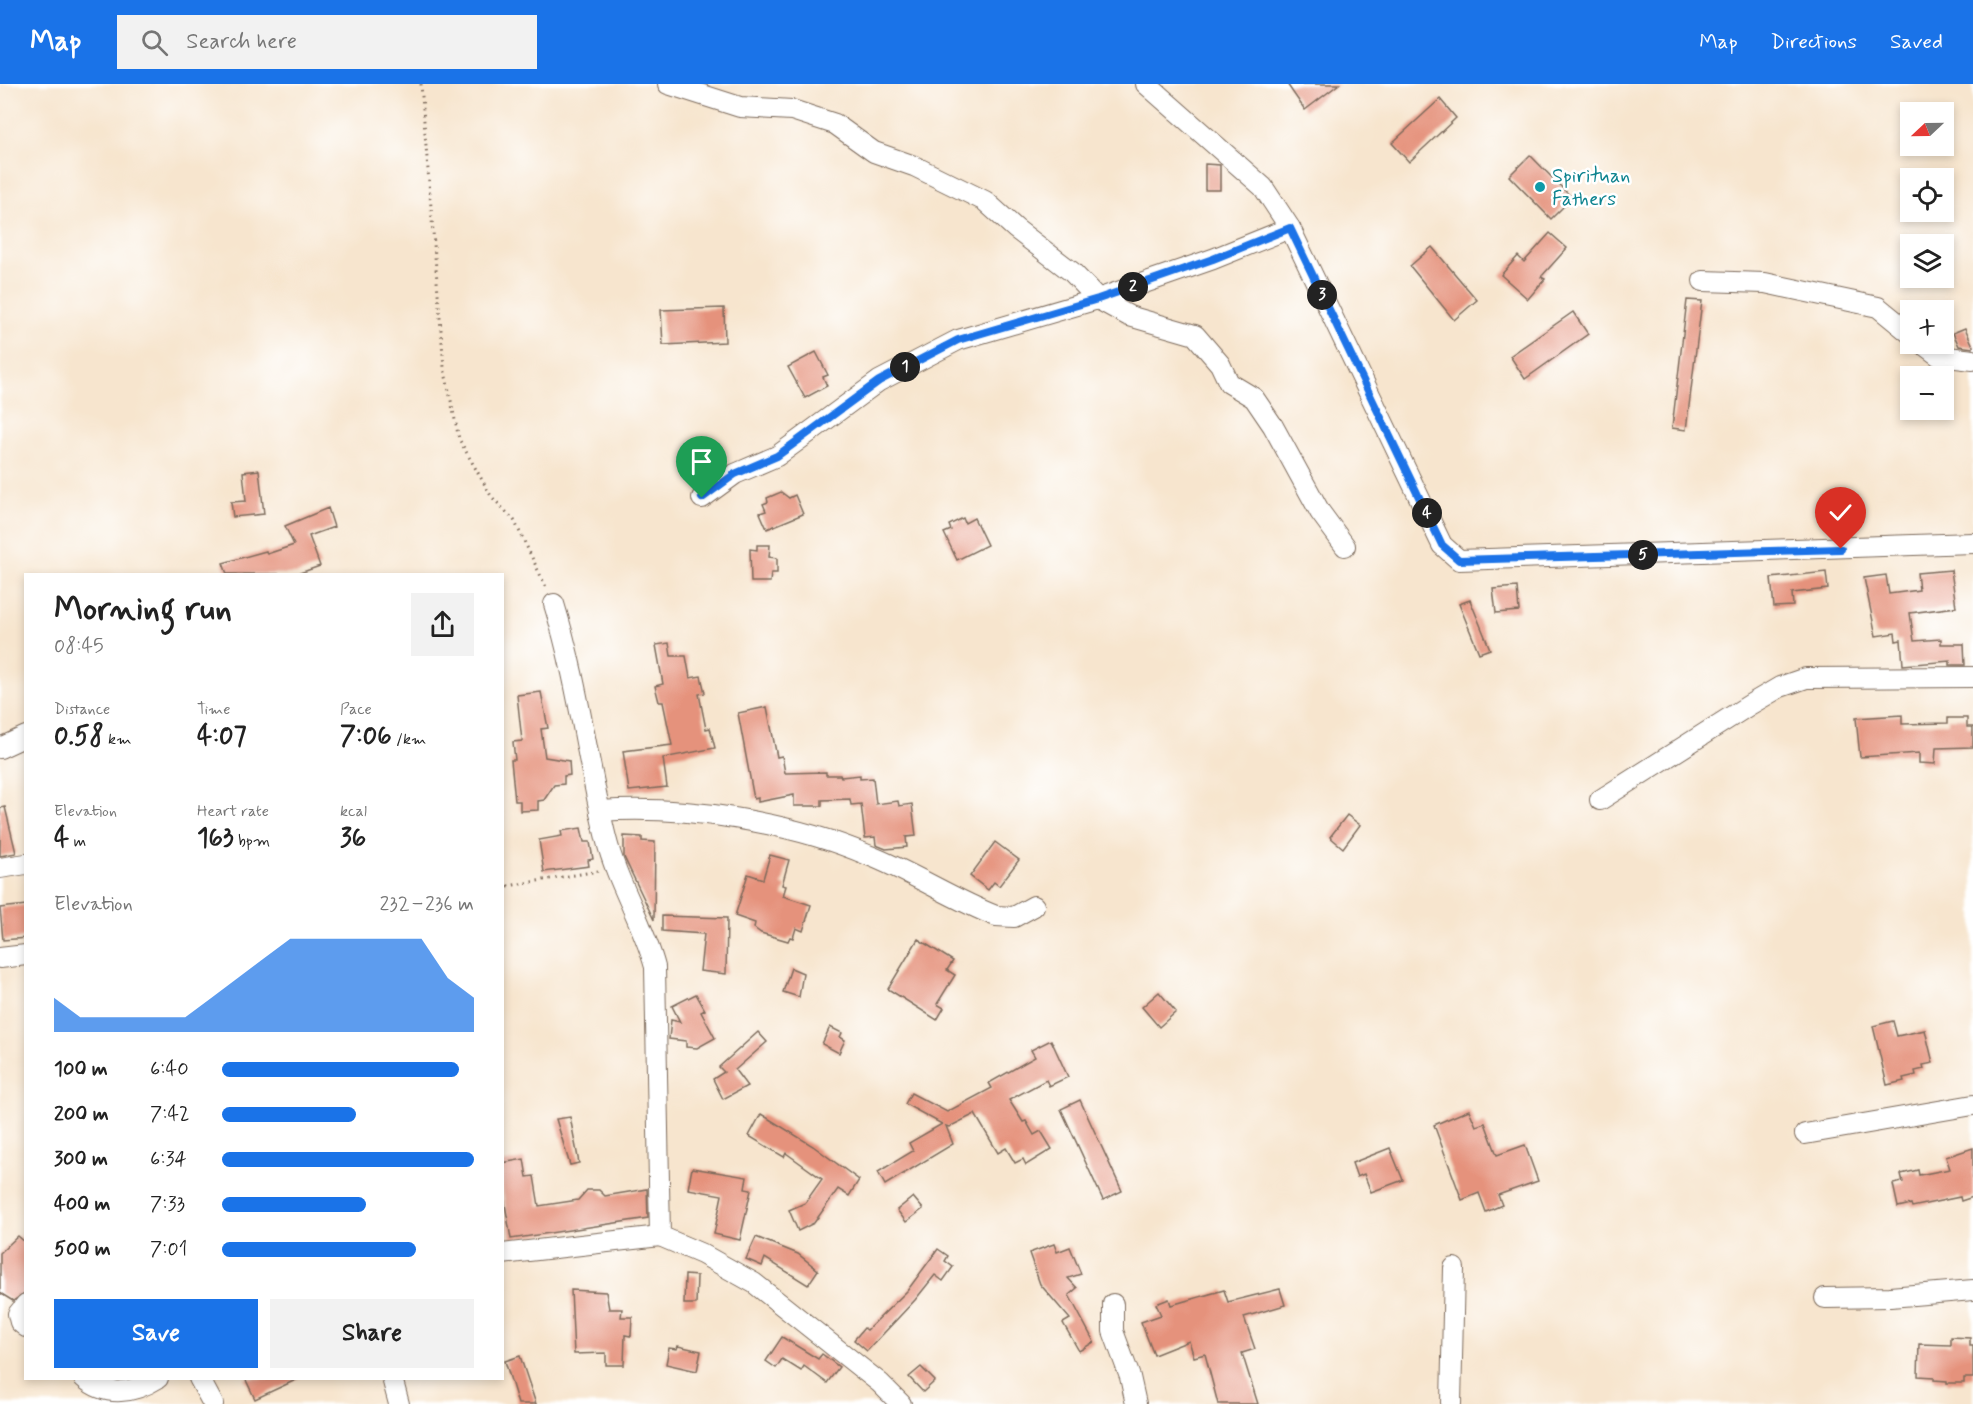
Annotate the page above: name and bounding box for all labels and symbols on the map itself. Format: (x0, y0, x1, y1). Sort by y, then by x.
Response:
north arrow (1900, 102, 1954, 156)
place label: Spirituan Fathers (1552, 163, 1630, 213)
marker: Spirituan Fathers (1533, 180, 1547, 194)
pin: 2 (1118, 272, 1148, 302)
pin: 3 (1307, 280, 1337, 310)
pin: 1 (890, 352, 920, 382)
pin (676, 436, 727, 498)
pin (1815, 487, 1866, 549)
pin: 4 (1412, 498, 1442, 528)
pin: 5 (1628, 540, 1658, 570)

